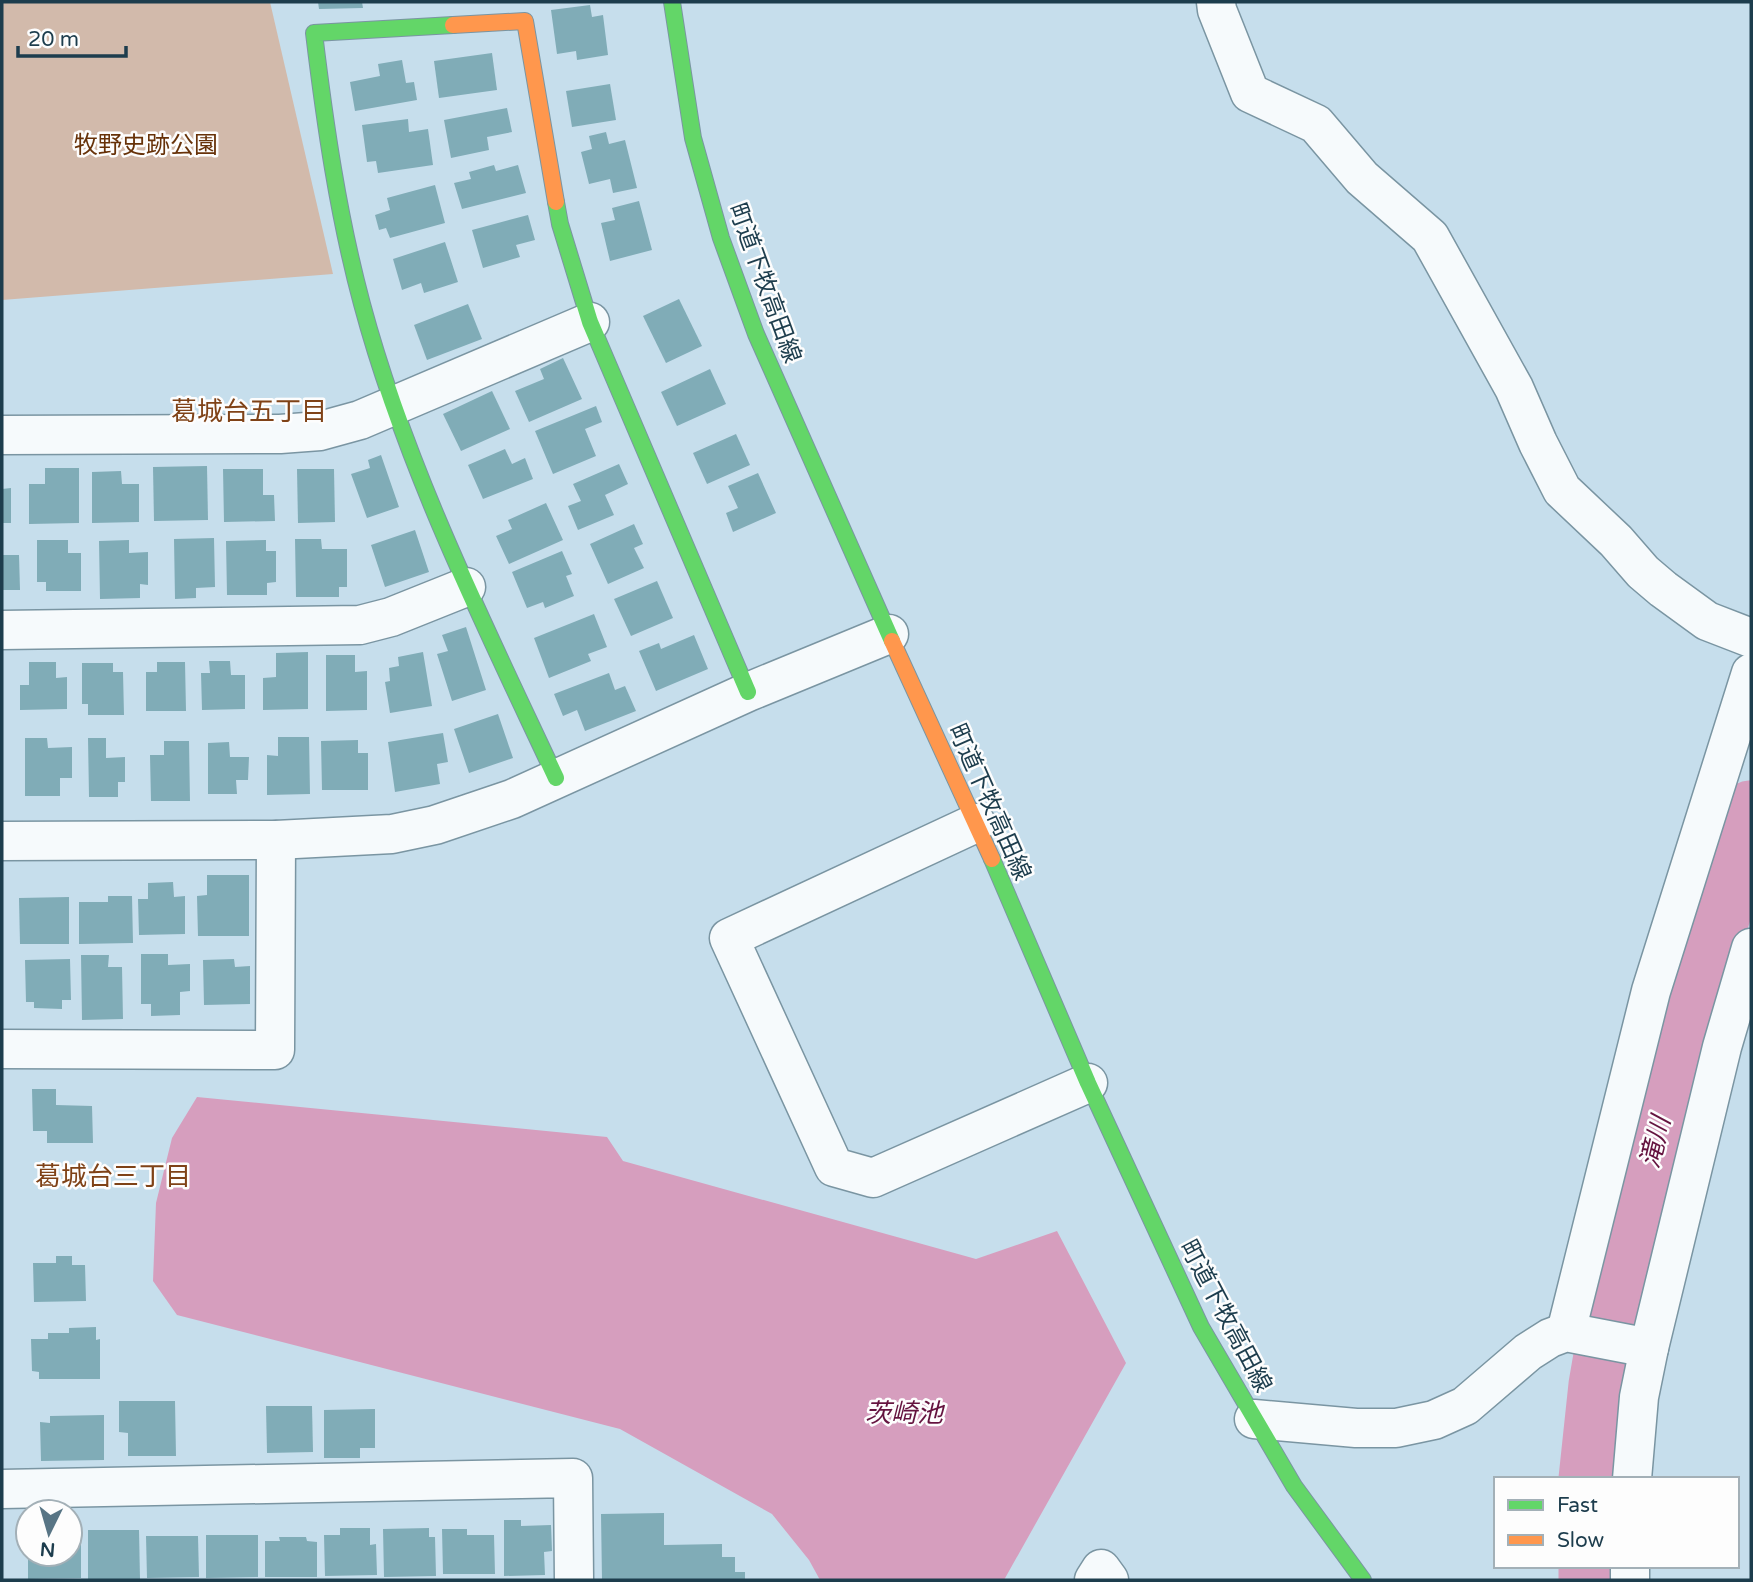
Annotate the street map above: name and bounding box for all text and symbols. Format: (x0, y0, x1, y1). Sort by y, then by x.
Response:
scale bar (18, 14, 126, 58)
text: 20 m (28, 27, 79, 52)
park label: 牧野史跡公園 (74, 131, 218, 160)
street label: 町道下牧高田線 (722, 199, 807, 367)
district label: 葛城台五丁目 (171, 396, 327, 427)
street label: 町道下牧高田線 (942, 720, 1037, 885)
water label: 滝川 (1634, 1110, 1678, 1171)
district label: 葛城台三丁目 (35, 1161, 191, 1192)
street label: 町道下牧高田線 (1173, 1235, 1278, 1397)
water label: 茨崎池 (865, 1398, 946, 1429)
legend (1494, 1477, 1739, 1568)
text: Fast (1557, 1493, 1598, 1518)
north arrow (14, 1498, 84, 1568)
text: Slow (1557, 1528, 1605, 1553)
text: N (39, 1537, 56, 1561)

